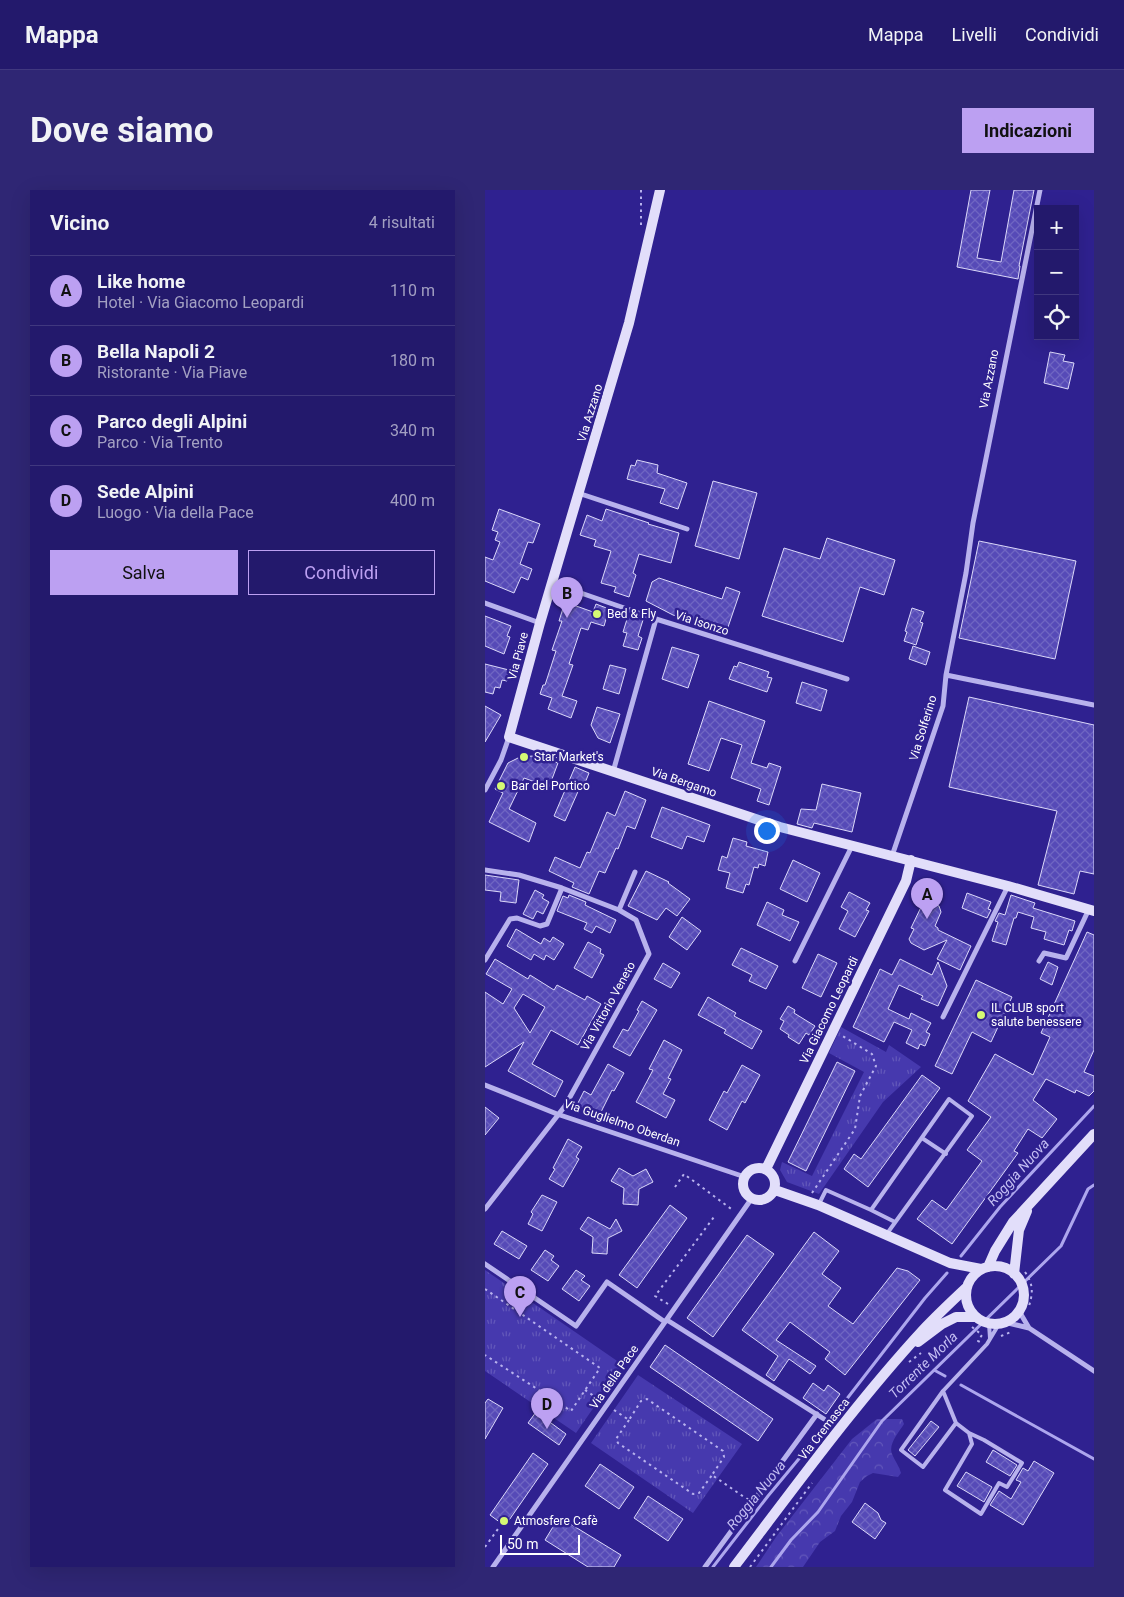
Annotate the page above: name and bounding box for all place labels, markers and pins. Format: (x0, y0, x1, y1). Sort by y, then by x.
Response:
pin: B (551, 577, 583, 618)
place label: Bed & Fly (607, 607, 657, 621)
marker: Bed & Fly (591, 608, 603, 620)
place label: Star Market's (534, 750, 604, 764)
marker: Star Market's (518, 751, 530, 763)
place label: Bar del Portico (511, 779, 590, 793)
marker: Bar del Portico (495, 780, 507, 792)
pin: A (911, 878, 943, 919)
place label: IL CLUB sport salute benessere (991, 1001, 1082, 1029)
marker: IL CLUB sport salute benessere (975, 1009, 987, 1021)
pin: C (504, 1276, 536, 1317)
pin: D (531, 1388, 563, 1429)
place label: Atmosfere Cafè (514, 1514, 598, 1528)
marker: Atmosfere Cafè (498, 1515, 510, 1527)

